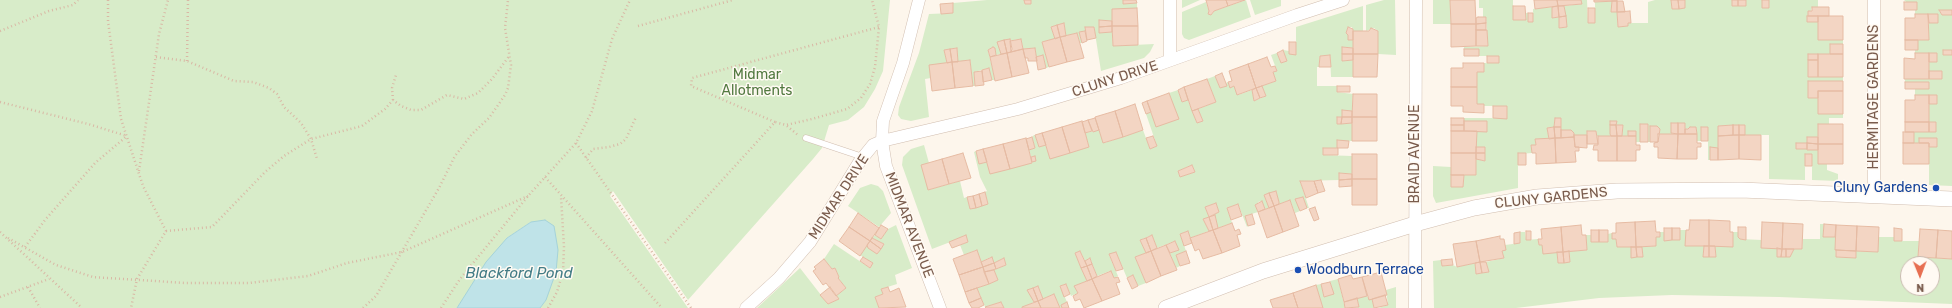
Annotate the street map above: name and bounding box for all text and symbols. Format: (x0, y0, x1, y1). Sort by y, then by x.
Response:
street label: HERMITAGE GARDENS (1866, 25, 1882, 169)
street label: CLUNY DRIVE (1070, 57, 1160, 101)
park label: Midmar Allotments (722, 67, 792, 100)
street label: BRAID AVENUE (1407, 104, 1423, 204)
street label: MIDMAR DRIVE (805, 151, 873, 243)
street label: MIDMAR AVENUE (881, 170, 937, 280)
place label: Cluny Gardens (1833, 180, 1928, 196)
marker: Cluny Gardens (1931, 183, 1941, 193)
street label: CLUNY GARDENS (1494, 184, 1608, 212)
north arrow (1900, 256, 1940, 296)
place label: Woodburn Terrace (1306, 262, 1424, 278)
water label: Blackford Pond (465, 265, 573, 283)
marker: Woodburn Terrace (1293, 265, 1303, 275)
text: N (1916, 281, 1924, 294)

